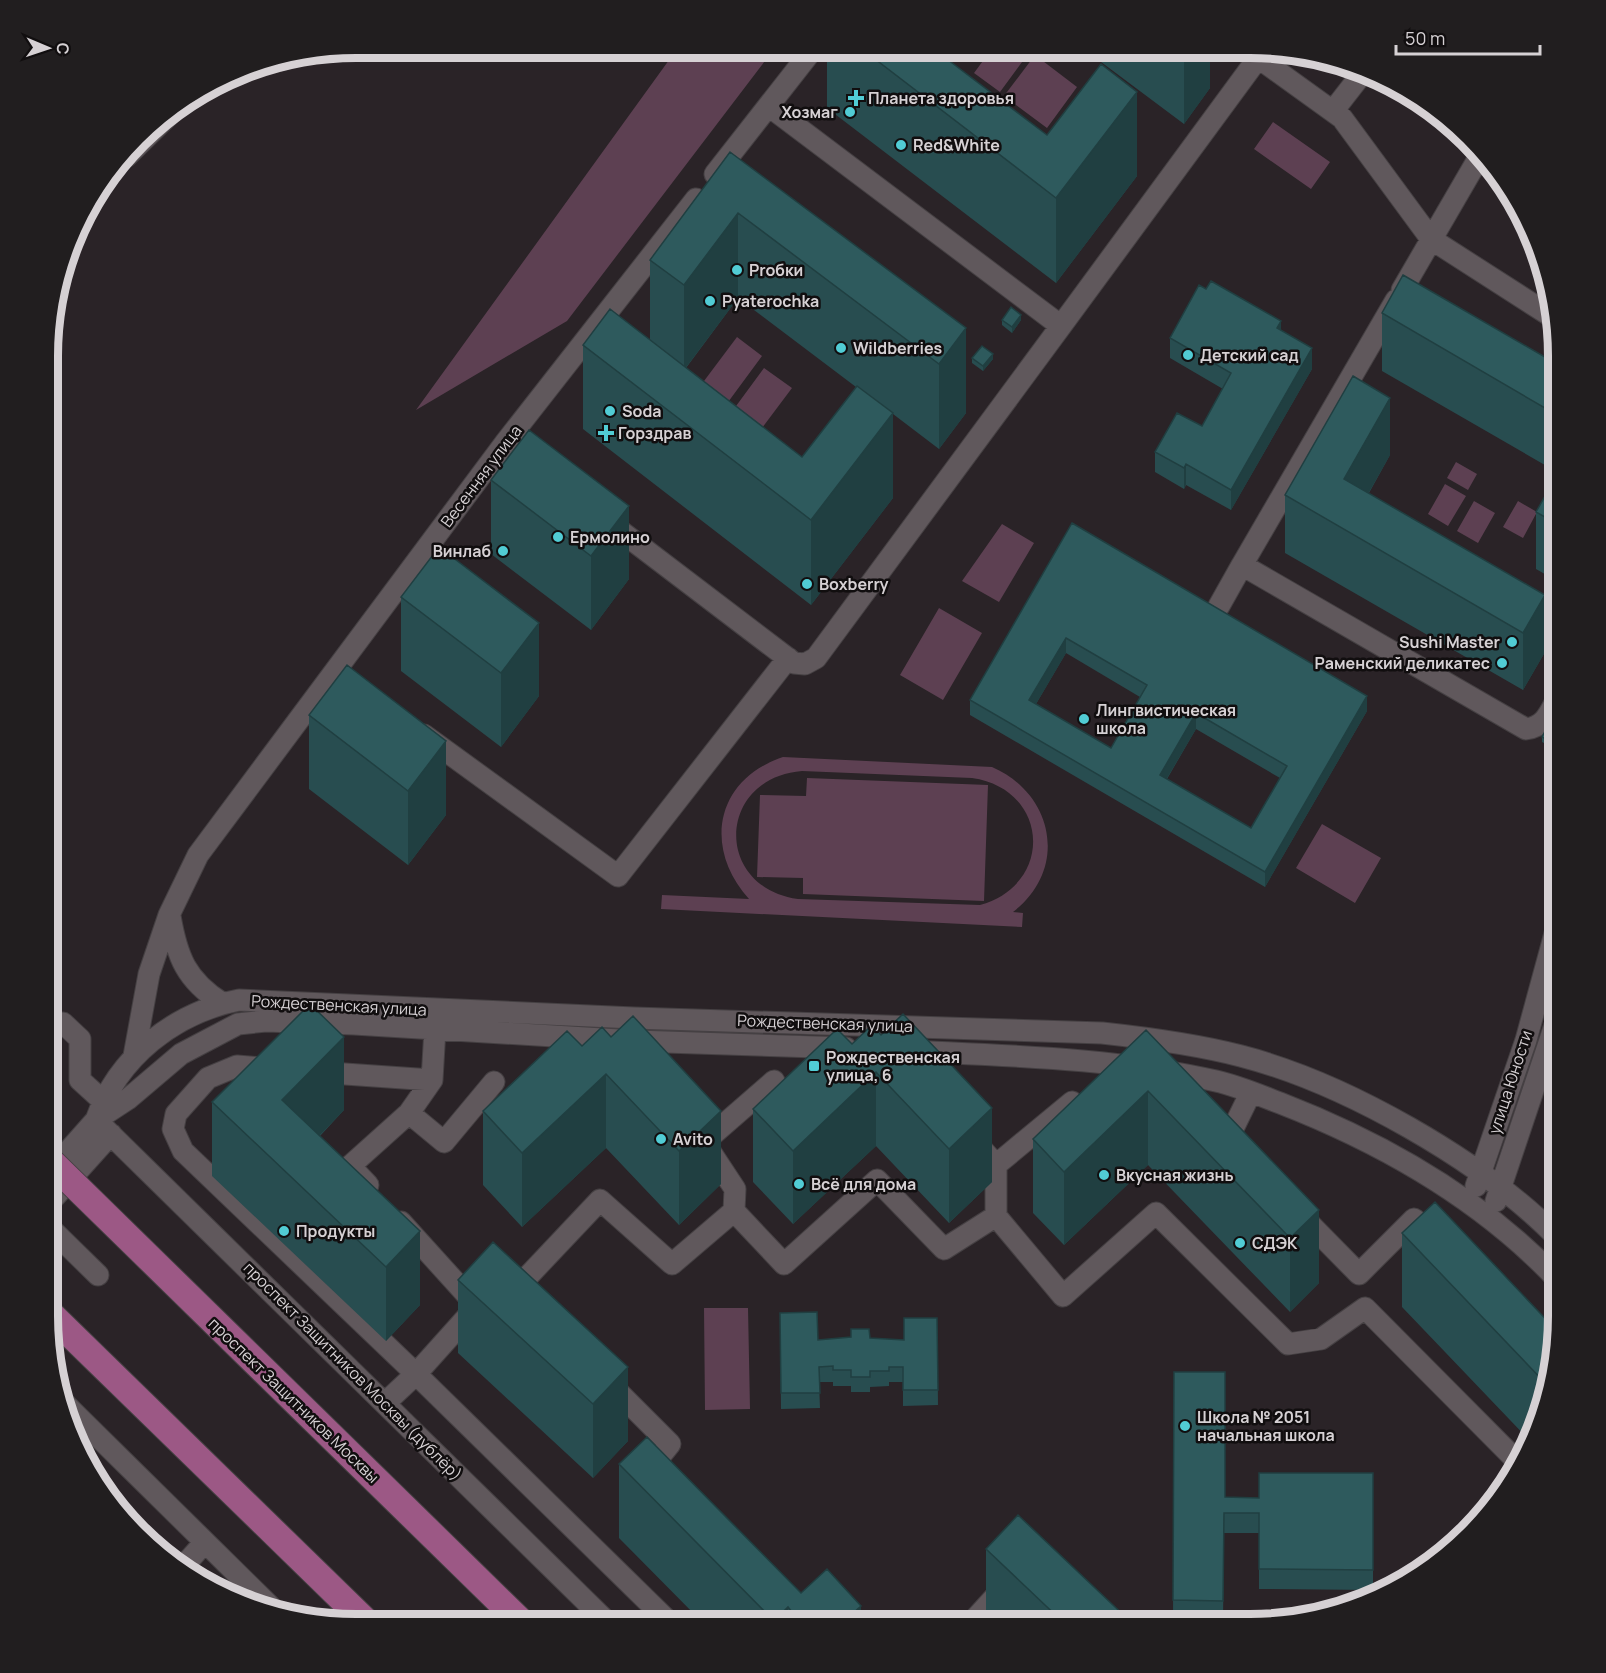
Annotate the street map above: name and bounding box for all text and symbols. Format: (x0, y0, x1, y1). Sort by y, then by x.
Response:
north arrow (18, 18, 78, 78)
scale bar (1396, 18, 1540, 56)
text: 50 m (1405, 26, 1445, 50)
text: С (52, 42, 74, 55)
place label: Планета здоровья (868, 87, 1014, 109)
marker: Планета здоровья (849, 91, 863, 105)
place label: Хозмаг (781, 101, 838, 123)
marker: Хозмаг (843, 105, 857, 119)
place label: Red&White (913, 134, 1000, 156)
marker: Red&White (894, 138, 908, 152)
place label: Proбки (749, 259, 803, 281)
marker: Proбки (730, 263, 744, 277)
place label: Pyaterochka (722, 290, 819, 312)
marker: Pyaterochka (703, 294, 717, 308)
place label: Wildberries (853, 337, 943, 359)
marker: Wildberries (834, 341, 848, 355)
place label: Детский сад (1200, 344, 1299, 366)
marker: Детский сад (1181, 348, 1195, 362)
place label: Soda (622, 400, 662, 422)
marker: Soda (603, 404, 617, 418)
street label: Весенняя улица (435, 421, 527, 531)
place label: Горздрав (618, 422, 691, 444)
marker: Горздрав (599, 426, 613, 440)
place label: Ермолино (570, 526, 650, 548)
marker: Ермолино (551, 530, 565, 544)
place label: Винлаб (433, 540, 491, 562)
marker: Винлаб (496, 544, 510, 558)
place label: Boxberry (819, 573, 889, 595)
marker: Boxberry (800, 577, 814, 591)
place label: Sushi Master (1399, 631, 1500, 653)
marker: Sushi Master (1505, 635, 1519, 649)
place label: Раменский деликатес (1315, 652, 1490, 674)
marker: Раменский деликатес (1495, 656, 1509, 670)
place label: Лингвистическая школа (1096, 699, 1236, 739)
marker: Лингвистическая школа (1077, 712, 1091, 726)
street label: Рождественская улица (251, 989, 427, 1021)
street label: Рождественская улица (737, 1009, 913, 1037)
street label: улица Юности (1483, 1027, 1537, 1137)
place label: Рождественская улица, 6 (826, 1046, 960, 1086)
marker: Рождественская улица, 6 (807, 1059, 821, 1073)
place label: Avito (673, 1128, 713, 1150)
marker: Avito (654, 1132, 668, 1146)
place label: Вкусная жизнь (1116, 1164, 1234, 1186)
marker: Вкусная жизнь (1097, 1168, 1111, 1182)
place label: Всё для дома (811, 1173, 916, 1195)
marker: Всё для дома (792, 1177, 806, 1191)
place label: Продукты (296, 1220, 375, 1242)
marker: Продукты (277, 1224, 291, 1238)
place label: СДЭК (1252, 1232, 1298, 1254)
marker: СДЭК (1233, 1236, 1247, 1250)
street label: проспект Защитников Москвы (дублёр) (240, 1258, 466, 1484)
street label: проспект Защитников Москвы (205, 1314, 383, 1486)
place label: Школа № 2051 начальная школа (1197, 1406, 1335, 1446)
marker: Школа № 2051 начальная школа (1178, 1419, 1192, 1433)

